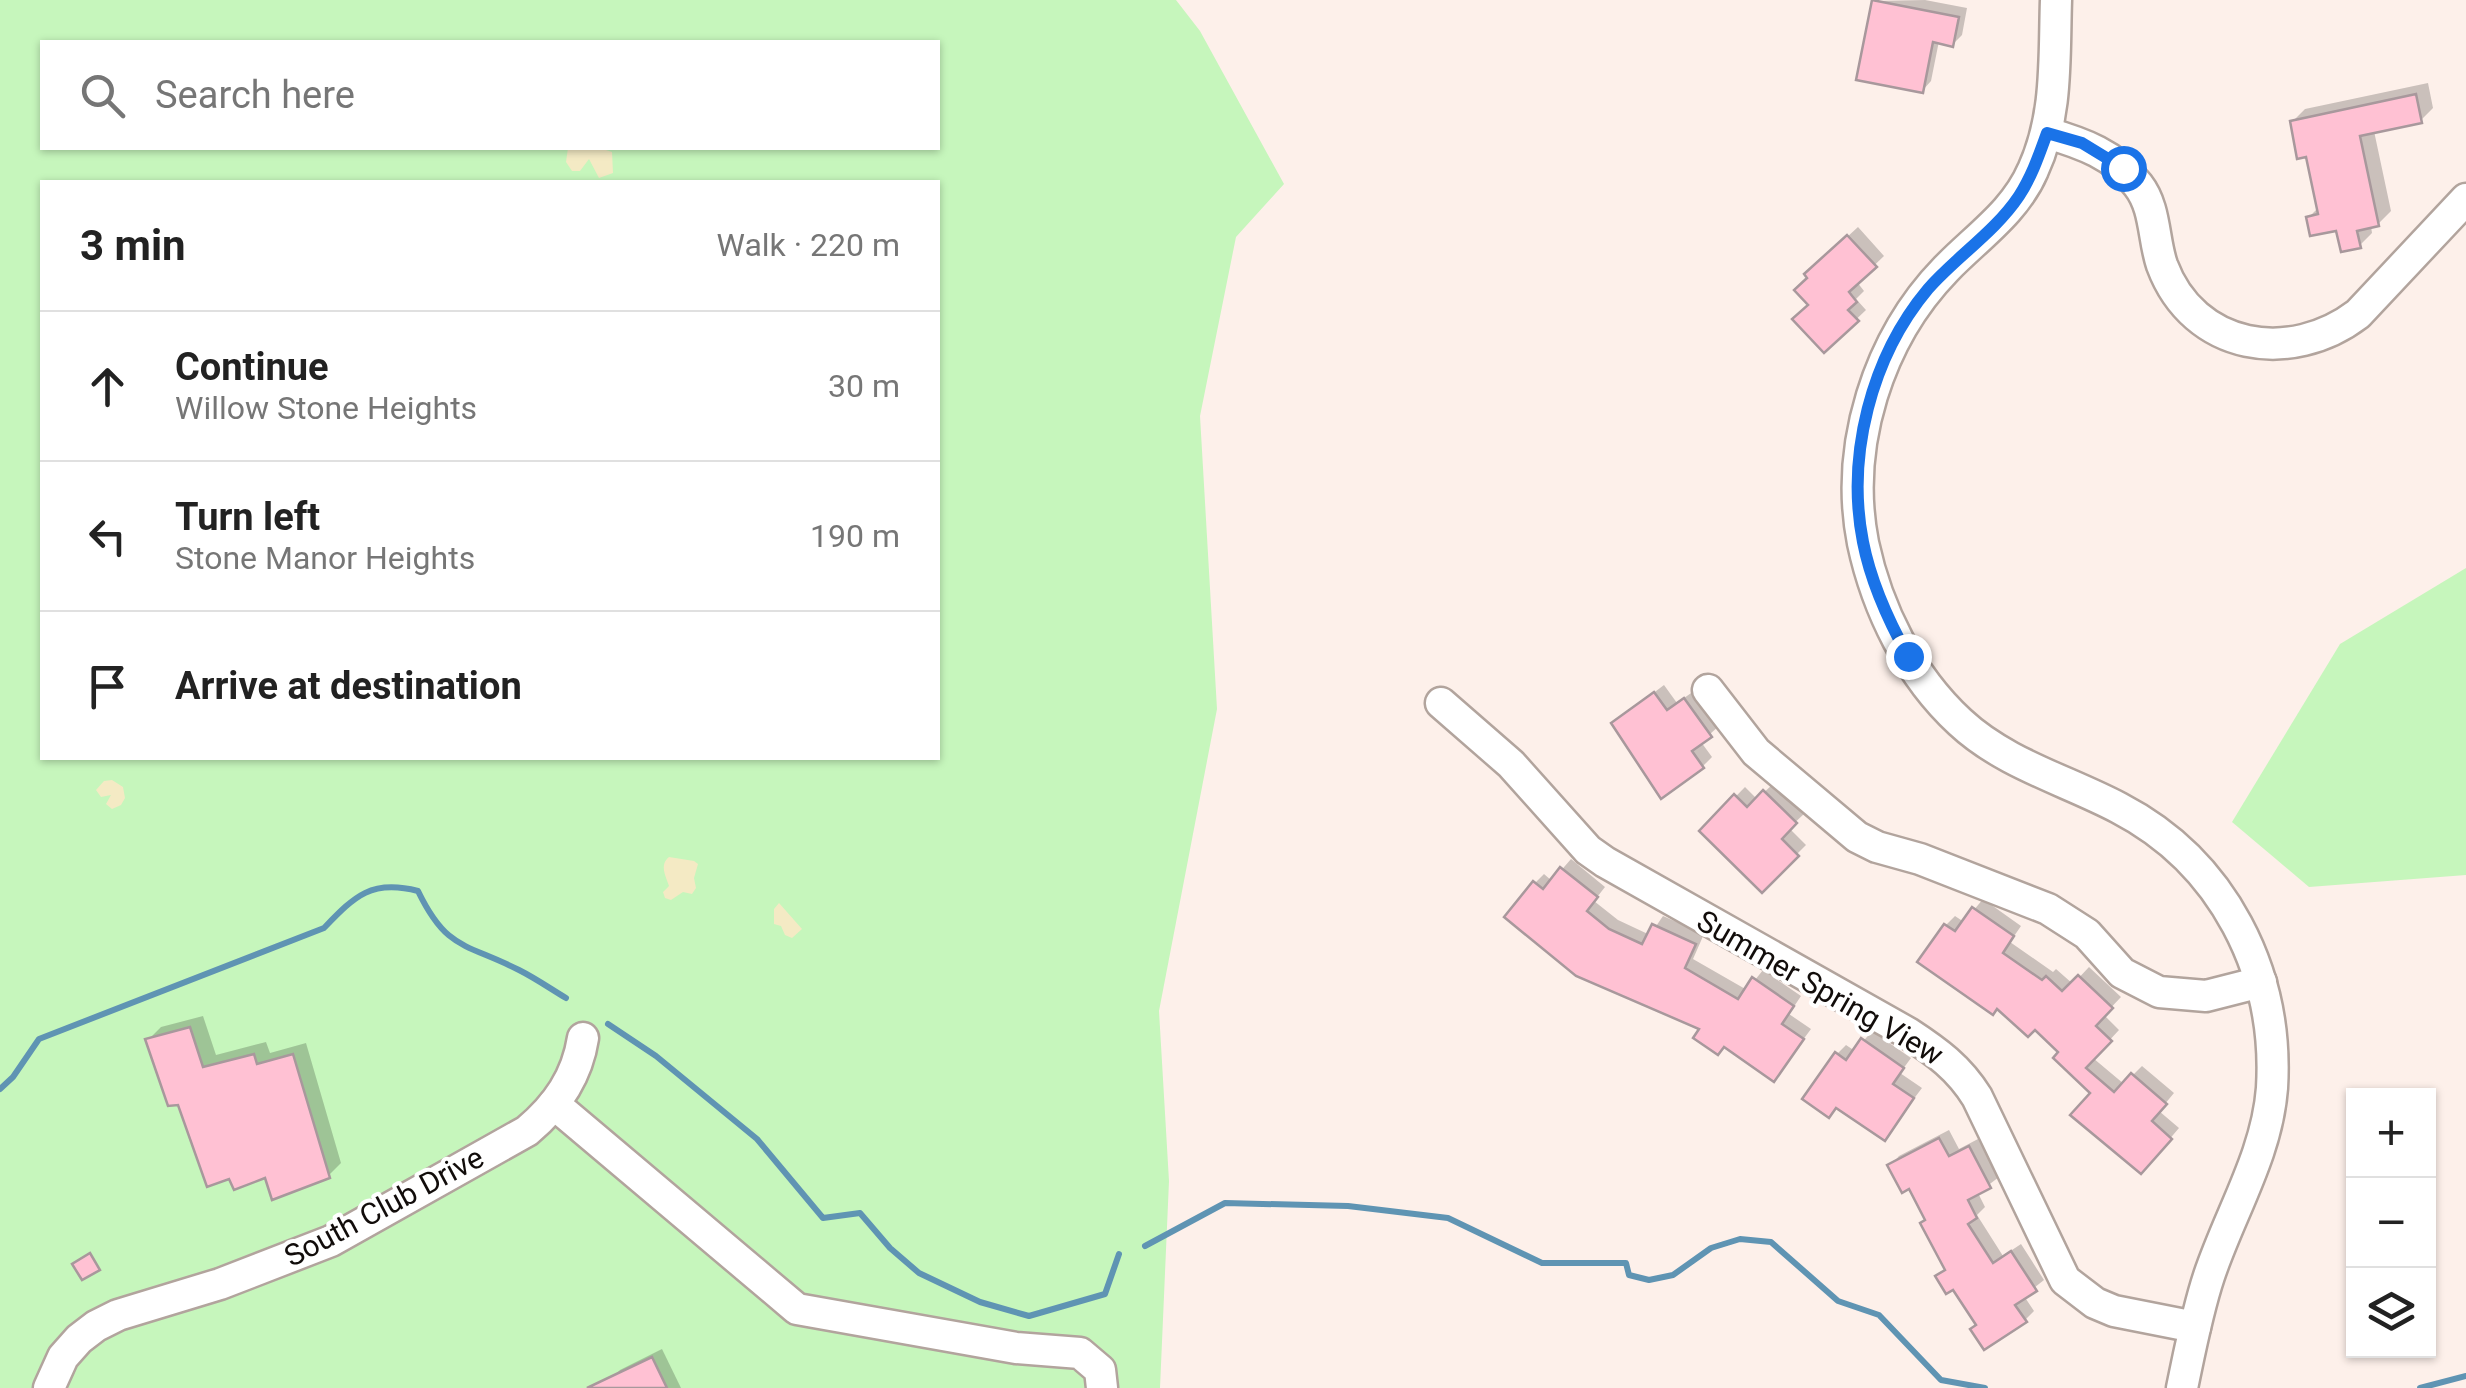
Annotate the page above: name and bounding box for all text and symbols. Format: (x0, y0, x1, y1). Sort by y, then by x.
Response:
search box (40, 40, 940, 150)
icon: search (75, 68, 130, 123)
text: Search here (155, 73, 355, 117)
route start (2101, 146, 2147, 192)
text: 3 min (80, 221, 186, 270)
text: Walk · 220 m (717, 226, 900, 264)
text: Continue (175, 345, 329, 389)
icon: ahead (80, 359, 135, 414)
text: 30 m (828, 367, 900, 405)
text: Willow Stone Heights (175, 389, 477, 427)
text: Turn left (175, 495, 320, 539)
icon: left (80, 509, 135, 564)
text: 190 m (810, 517, 900, 555)
text: Stone Manor Heights (175, 539, 475, 577)
route end (1886, 634, 1932, 680)
icon: arrive (80, 659, 135, 714)
text: Arrive at destination (175, 664, 522, 708)
street label: Summer Spring View (1691, 903, 1950, 1072)
map controls (2346, 1088, 2436, 1358)
button: + (2346, 1088, 2436, 1178)
street label: South Club Drive (278, 1139, 489, 1274)
button: − (2346, 1178, 2436, 1268)
button: layers (2346, 1268, 2436, 1358)

